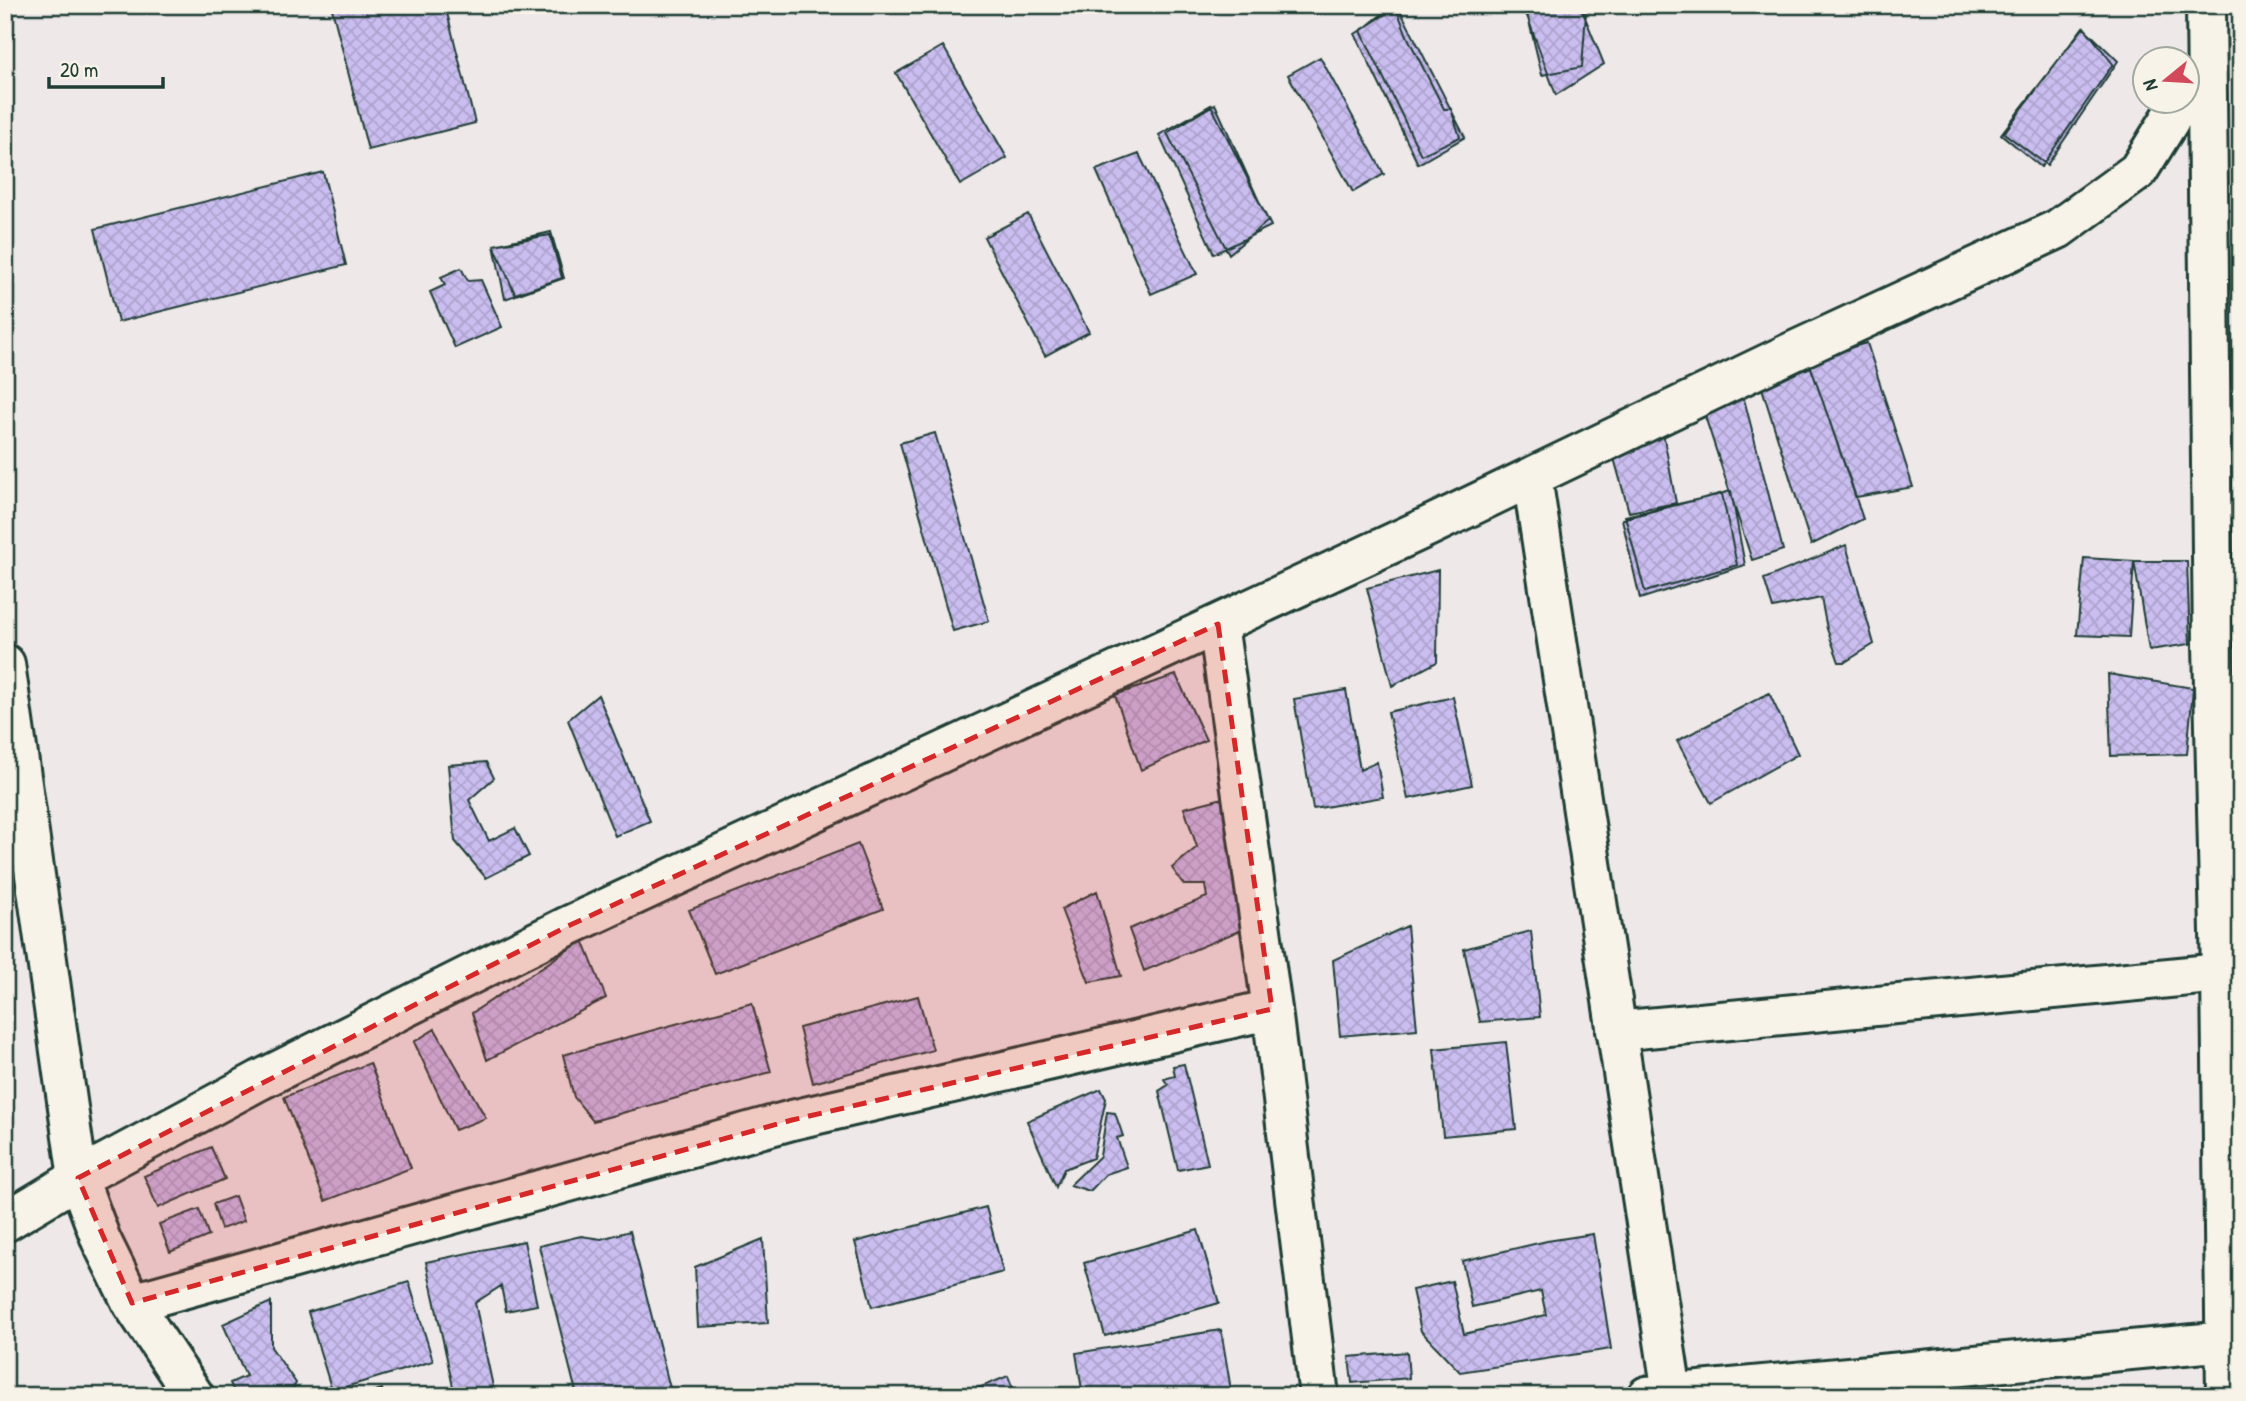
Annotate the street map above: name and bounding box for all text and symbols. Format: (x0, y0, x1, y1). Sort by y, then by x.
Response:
scale bar (49, 46, 163, 90)
north arrow (2130, 46, 2200, 116)
text: 20 m (60, 55, 98, 84)
text: N (2136, 76, 2164, 94)

